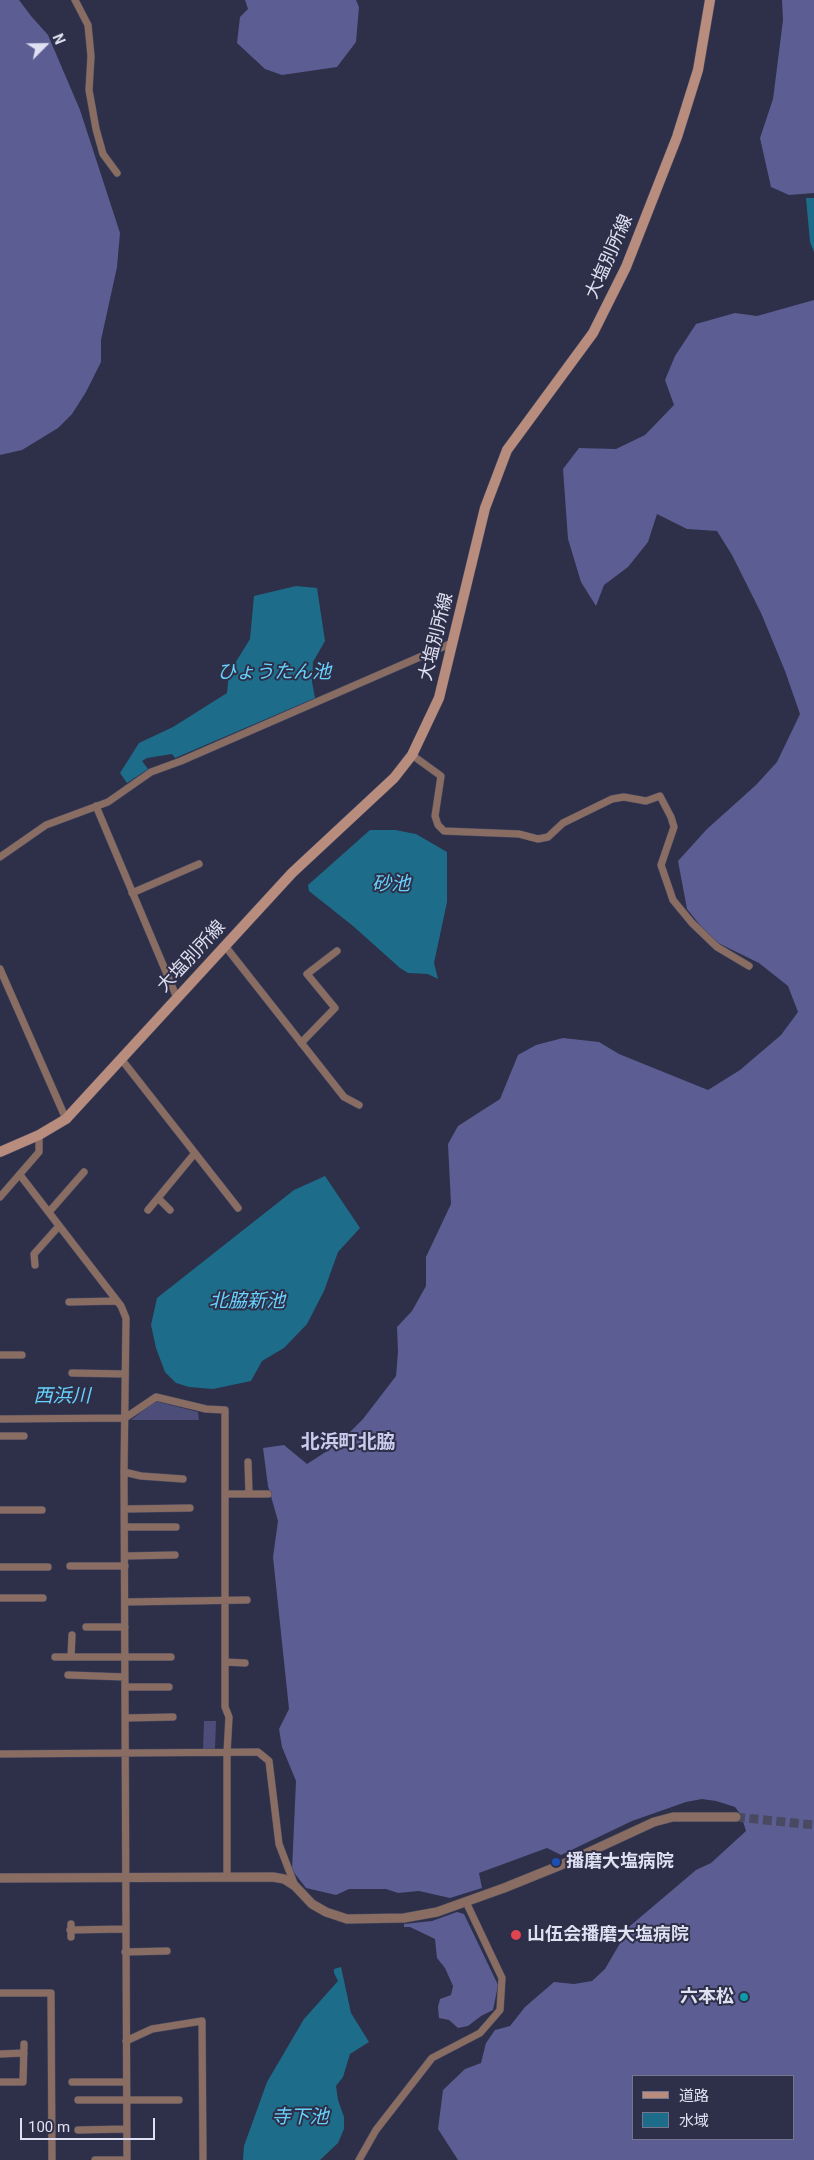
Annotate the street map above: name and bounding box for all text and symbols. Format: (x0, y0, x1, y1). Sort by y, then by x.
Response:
north arrow (20, 20, 70, 70)
text: N (50, 31, 68, 47)
street label: 大塩別所線 (582, 211, 638, 303)
street label: 大塩別所線 (416, 591, 458, 683)
water label: ひょうたん池 (217, 662, 331, 684)
water label: 砂池 (372, 874, 410, 896)
street label: 大塩別所線 (153, 917, 231, 997)
water label: 北脇新池 (209, 1291, 285, 1313)
water label: 西浜川 (34, 1386, 90, 1408)
district label: 北浜町北脇 (301, 1432, 395, 1454)
place label: 播磨大塩病院 (566, 1851, 674, 1873)
marker: 播磨大塩病院 (550, 1856, 562, 1868)
place label: 山伍会播磨大塩病院 (527, 1924, 689, 1946)
marker: 山伍会播磨大塩病院 (509, 1928, 523, 1942)
place label: 六本松 (680, 1986, 734, 2008)
marker: 六本松 (738, 1991, 750, 2003)
legend (632, 2075, 794, 2140)
text: 道路 (679, 2087, 709, 2105)
water label: 寺下池 (272, 2107, 328, 2129)
scale bar (22, 2108, 158, 2140)
text: 水域 (679, 2112, 709, 2130)
text: 100 m (28, 2118, 70, 2136)

